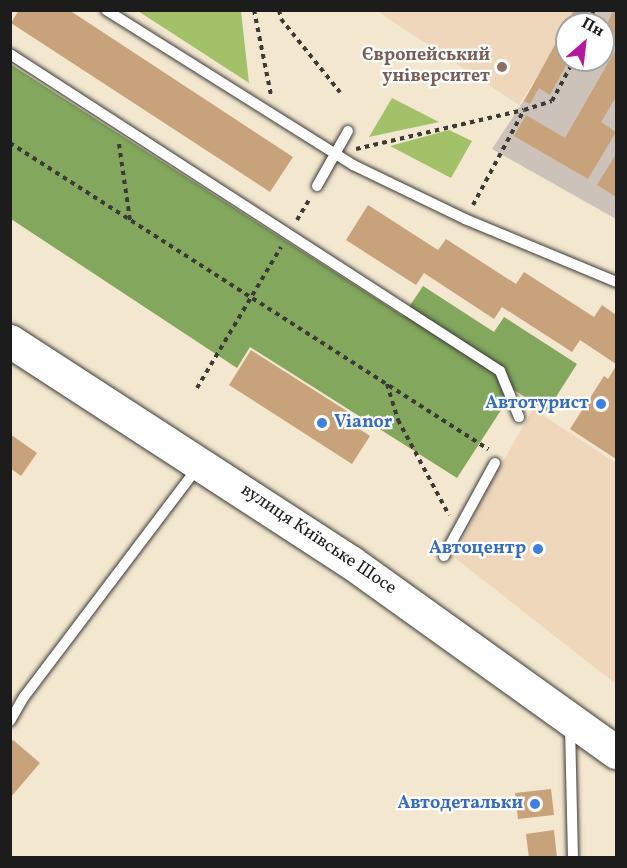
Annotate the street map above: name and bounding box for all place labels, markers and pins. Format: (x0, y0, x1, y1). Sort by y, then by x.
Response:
place label: Європейський університет (362, 46, 490, 88)
marker: Європейський університет (495, 60, 509, 74)
place label: Автотурист (485, 393, 589, 415)
marker: Автотурист (594, 397, 608, 411)
place label: Vianor (334, 412, 392, 434)
marker: Vianor (315, 416, 329, 430)
place label: Автоцентр (429, 538, 526, 560)
marker: Автоцентр (531, 542, 545, 556)
place label: Автодетальки (397, 793, 523, 815)
marker: Автодетальки (528, 797, 542, 811)

